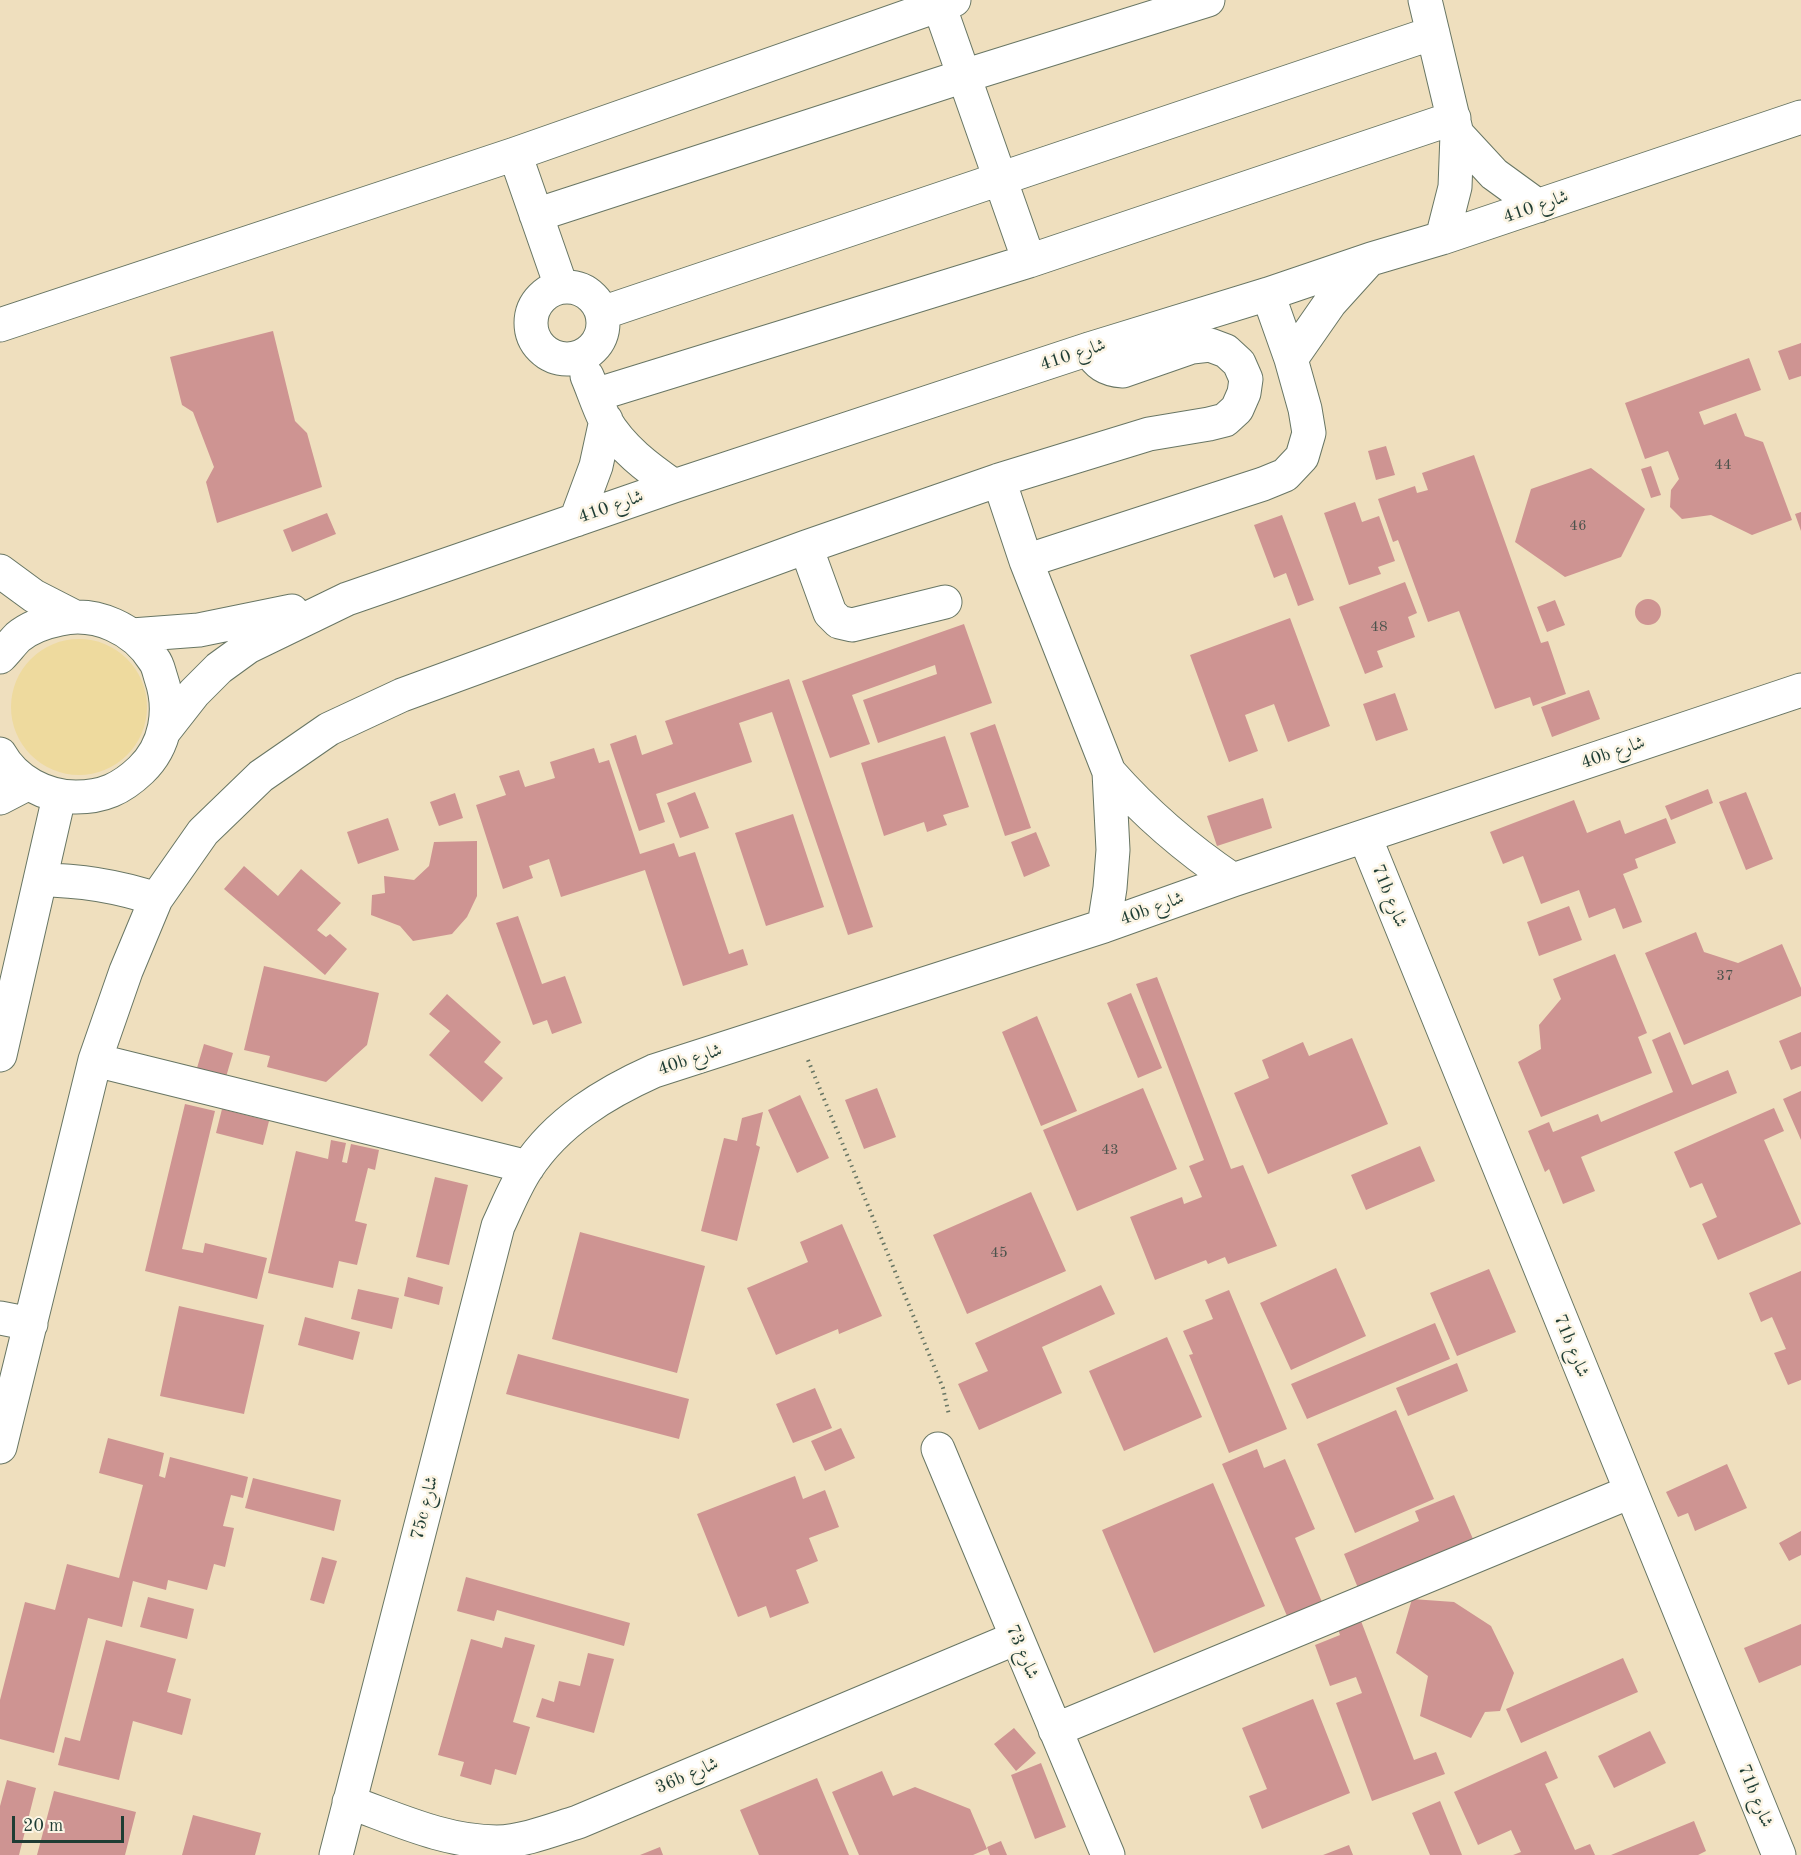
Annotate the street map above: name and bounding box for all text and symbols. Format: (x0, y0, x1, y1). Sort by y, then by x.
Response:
street label: شارع 410 (1501, 186, 1571, 228)
street label: شارع 410 (1038, 334, 1108, 376)
house number: 44 (1714, 456, 1732, 474)
street label: شارع 410 (576, 486, 646, 528)
house number: 46 (1569, 517, 1587, 535)
house number: 48 (1370, 618, 1388, 636)
street label: 40b شارع (1578, 732, 1648, 774)
street label: 71b شارع (1367, 861, 1411, 931)
street label: 40b شارع (1117, 887, 1187, 931)
house number: 37 (1716, 967, 1734, 985)
street label: 40b شارع (655, 1039, 725, 1081)
house number: 43 (1101, 1141, 1119, 1159)
house number: 45 (990, 1244, 1008, 1262)
street label: 71b شارع (1549, 1311, 1593, 1381)
street label: 75c شارع (407, 1474, 443, 1542)
street label: شارع 73 (1001, 1621, 1043, 1683)
street label: 36b شارع (652, 1753, 722, 1799)
street label: 71b شارع (1733, 1761, 1777, 1831)
scale bar (15, 1804, 128, 1842)
text: 20 m (23, 1817, 63, 1835)

